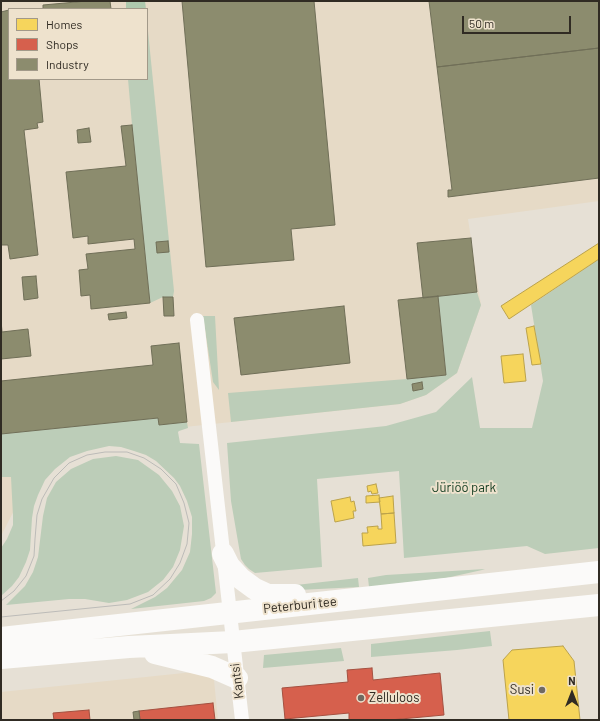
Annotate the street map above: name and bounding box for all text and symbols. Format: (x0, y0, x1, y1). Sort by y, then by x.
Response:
legend (8, 8, 148, 80)
scale bar (464, 8, 573, 34)
text: 50 m (469, 16, 494, 30)
text: Homes (46, 17, 82, 31)
text: Shops (46, 37, 78, 51)
text: Industry (46, 57, 89, 71)
park label: Jüriöö park (432, 480, 496, 496)
street label: Peterburi tee (263, 593, 337, 617)
street label: Kantsi (227, 662, 247, 700)
north arrow (552, 673, 592, 713)
text: N (568, 674, 576, 687)
place label: Susi (510, 682, 534, 698)
marker: Susi (537, 685, 547, 695)
place label: Zelluloos (369, 690, 419, 706)
marker: Zelluloos (356, 693, 366, 703)

